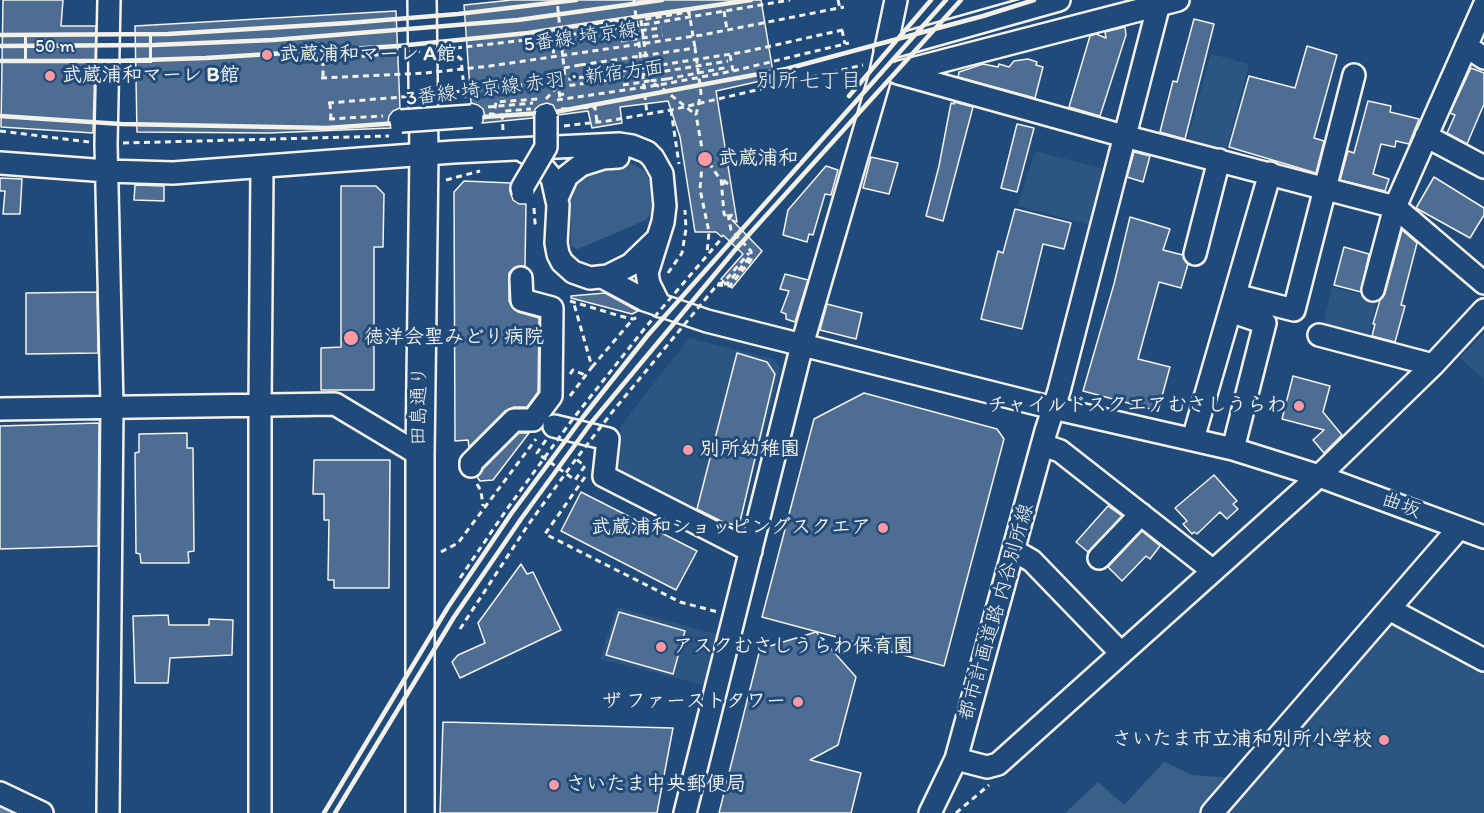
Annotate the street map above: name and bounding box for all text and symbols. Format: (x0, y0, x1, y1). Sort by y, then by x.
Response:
street label: 5番線 埼京線 (522, 18, 640, 58)
scale bar (27, 24, 154, 62)
text: 50 m (35, 35, 75, 57)
place label: 武蔵浦和マーレ A館 (279, 43, 456, 67)
marker: 武蔵浦和マーレ A館 (260, 48, 274, 62)
street label: 3番線 埼京線 赤羽・新宿方面 (405, 56, 665, 112)
place label: 武蔵浦和マーレ B館 (62, 64, 239, 88)
marker: 武蔵浦和マーレ B館 (43, 69, 57, 83)
district label: 別所七丁目 (757, 69, 861, 95)
place label: 武蔵浦和 (718, 147, 798, 171)
marker: 武蔵浦和 (696, 150, 714, 168)
place label: 徳洋会聖みどり病院 (364, 326, 544, 350)
marker: 徳洋会聖みどり病院 (342, 329, 360, 347)
street label: 田島通り (407, 366, 433, 446)
place label: チャイルドスクエアむさしうらわ (987, 394, 1287, 418)
marker: チャイルドスクエアむさしうらわ (1292, 399, 1306, 413)
place label: 別所幼稚園 (700, 438, 800, 462)
marker: 別所幼稚園 (681, 443, 695, 457)
street label: 曲坂 (1378, 488, 1424, 524)
street label: 都市計画道路 内谷別所線 (955, 501, 1039, 723)
place label: 武蔵浦和ショッピングスクエア (591, 516, 871, 540)
marker: 武蔵浦和ショッピングスクエア (876, 521, 890, 535)
place label: アスクむさしうらわ保育園 (673, 635, 913, 659)
marker: アスクむさしうらわ保育園 (654, 640, 668, 654)
place label: ザ ファーストタワー (602, 690, 786, 714)
marker: ザ ファーストタワー (791, 695, 805, 709)
place label: さいたま市立浦和別所小学校 (1112, 728, 1372, 752)
marker: さいたま市立浦和別所小学校 (1377, 733, 1391, 747)
place label: さいたま中央郵便局 (566, 773, 746, 797)
marker: さいたま中央郵便局 (547, 778, 561, 792)

